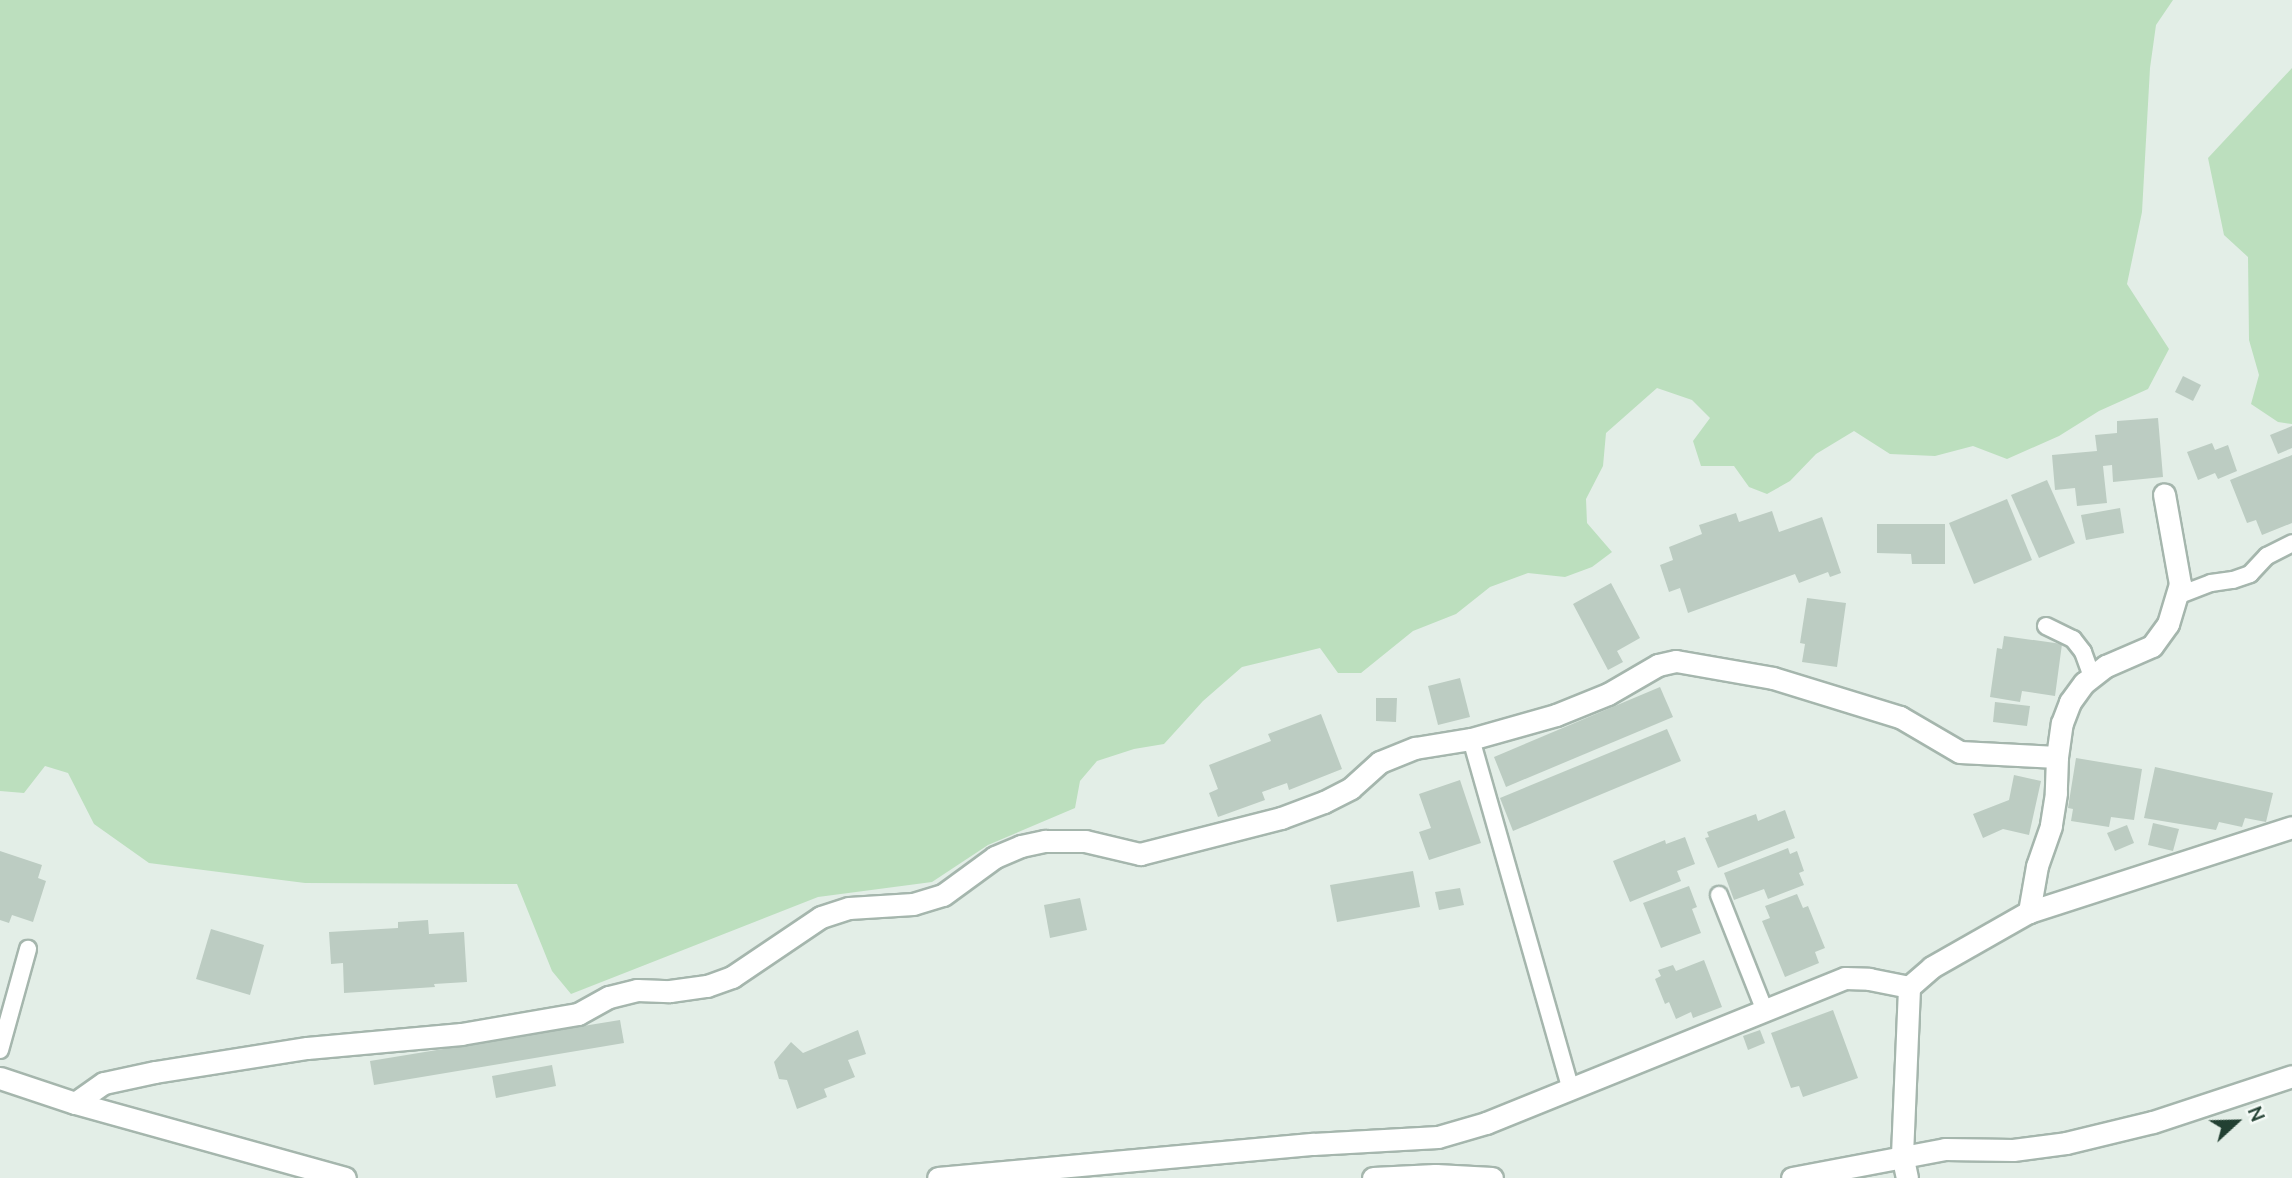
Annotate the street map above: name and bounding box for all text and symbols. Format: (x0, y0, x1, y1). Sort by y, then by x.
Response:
north arrow (2201, 1087, 2271, 1157)
text: N (2241, 1103, 2270, 1126)

